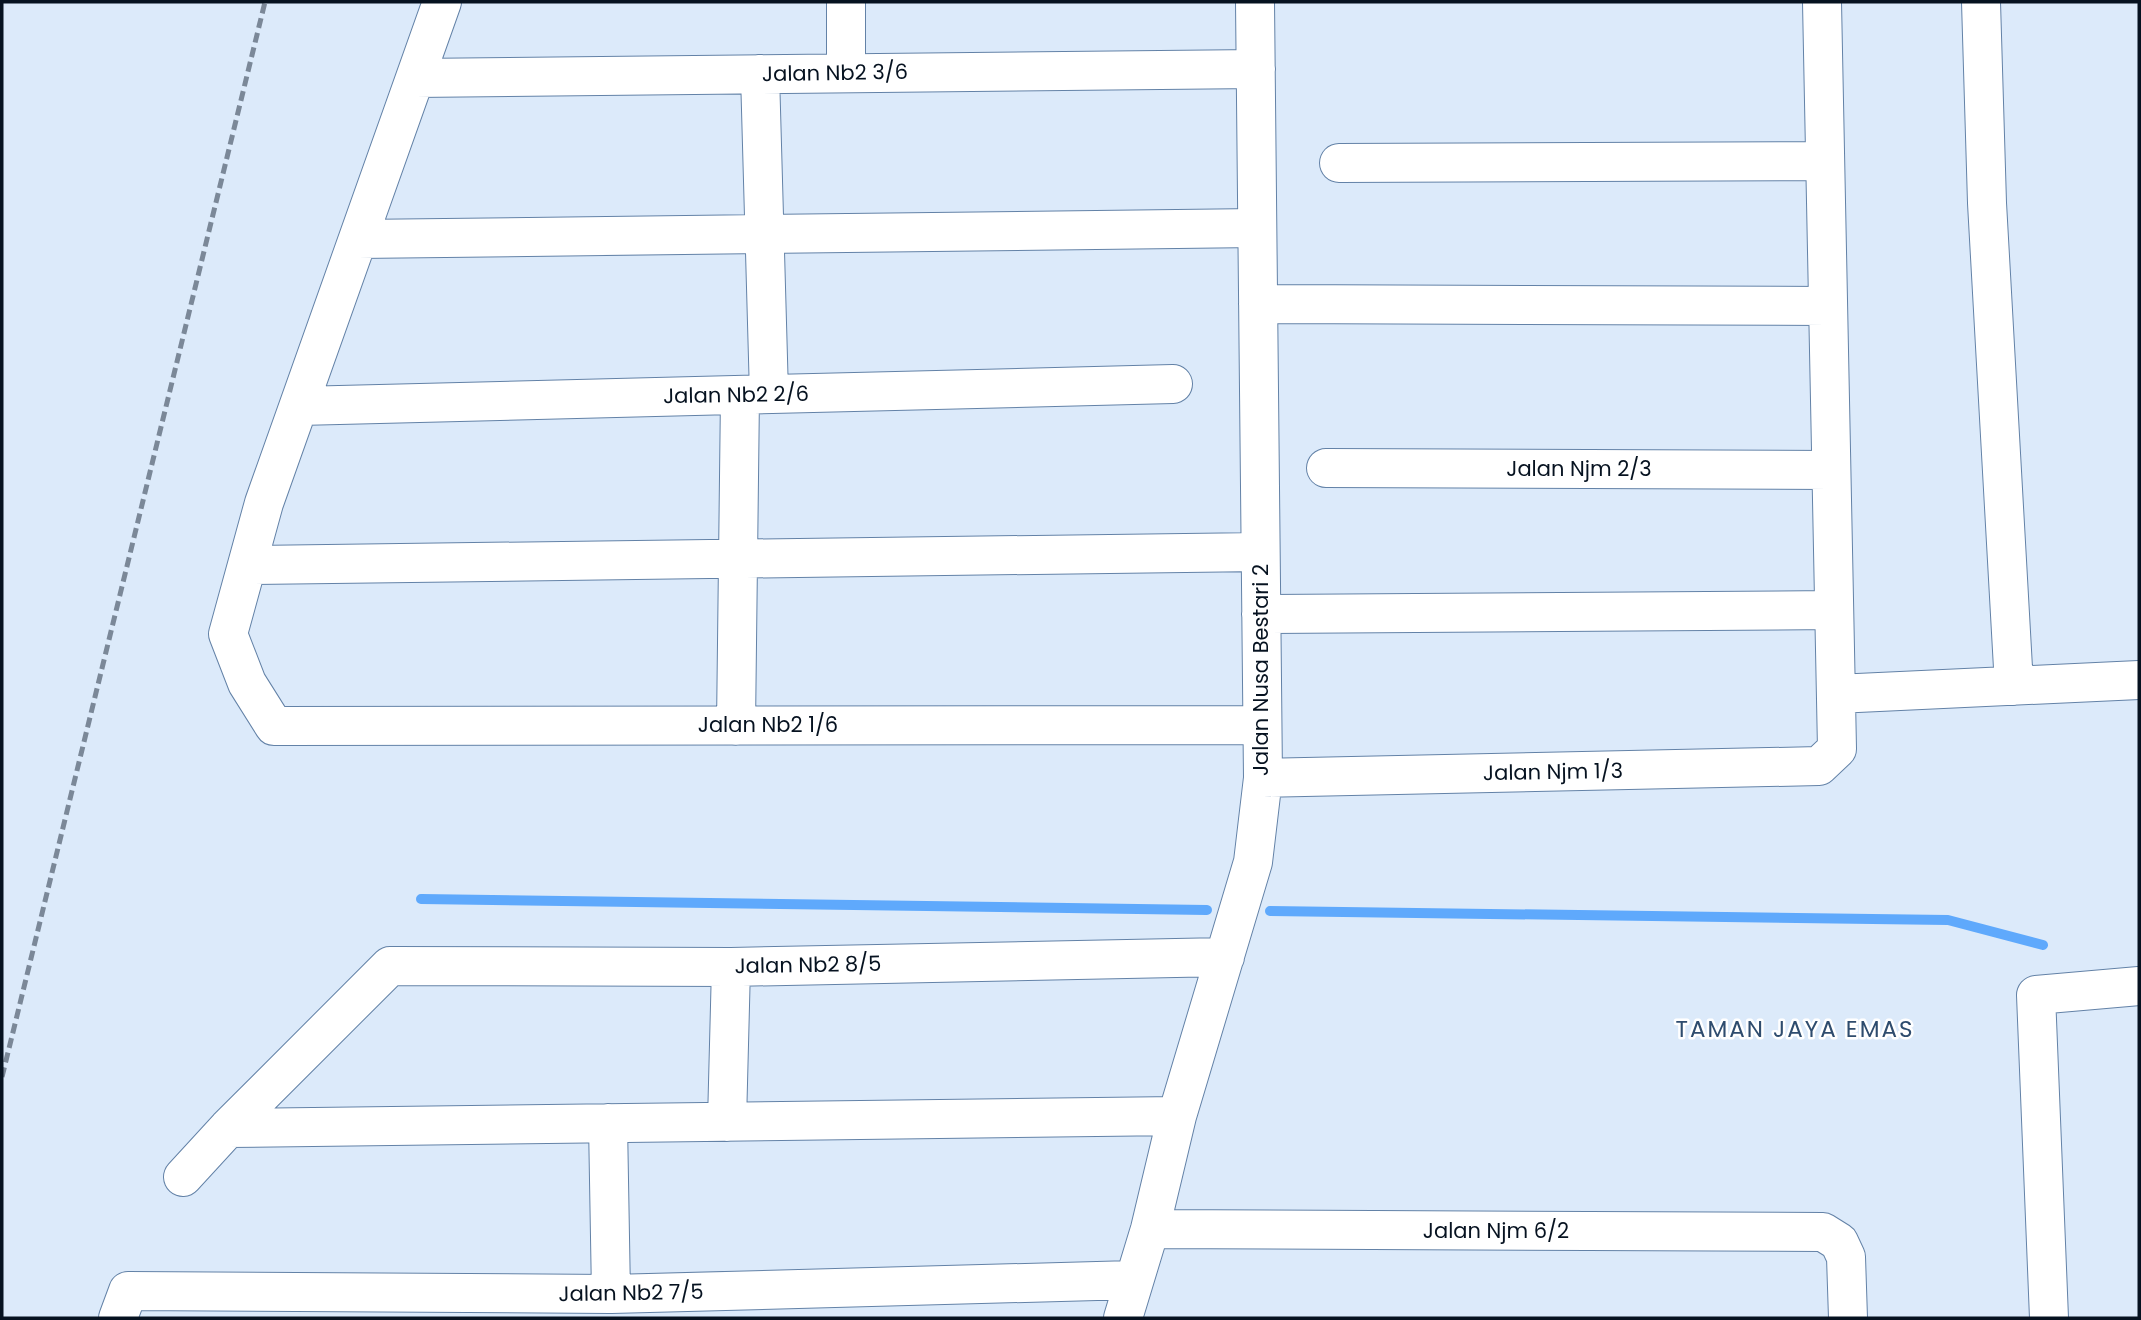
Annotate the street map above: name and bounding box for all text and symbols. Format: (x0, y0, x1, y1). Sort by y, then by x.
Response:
street label: Jalan Nb2 3/6 (762, 57, 908, 88)
street label: Jalan Nb2 2/6 (663, 379, 809, 410)
street label: Jalan Njm 2/3 (1506, 454, 1652, 483)
street label: Jalan Nusa Bestari 2 (1246, 564, 1275, 776)
street label: Jalan Nb2 1/6 (698, 710, 838, 739)
street label: Jalan Njm 1/3 (1483, 756, 1623, 787)
street label: Jalan Nb2 8/5 (734, 949, 882, 980)
district label: TAMAN JAYA EMAS (1676, 1013, 1914, 1045)
street label: Jalan Njm 6/2 (1423, 1216, 1569, 1245)
street label: Jalan Nb2 7/5 (558, 1277, 704, 1308)

